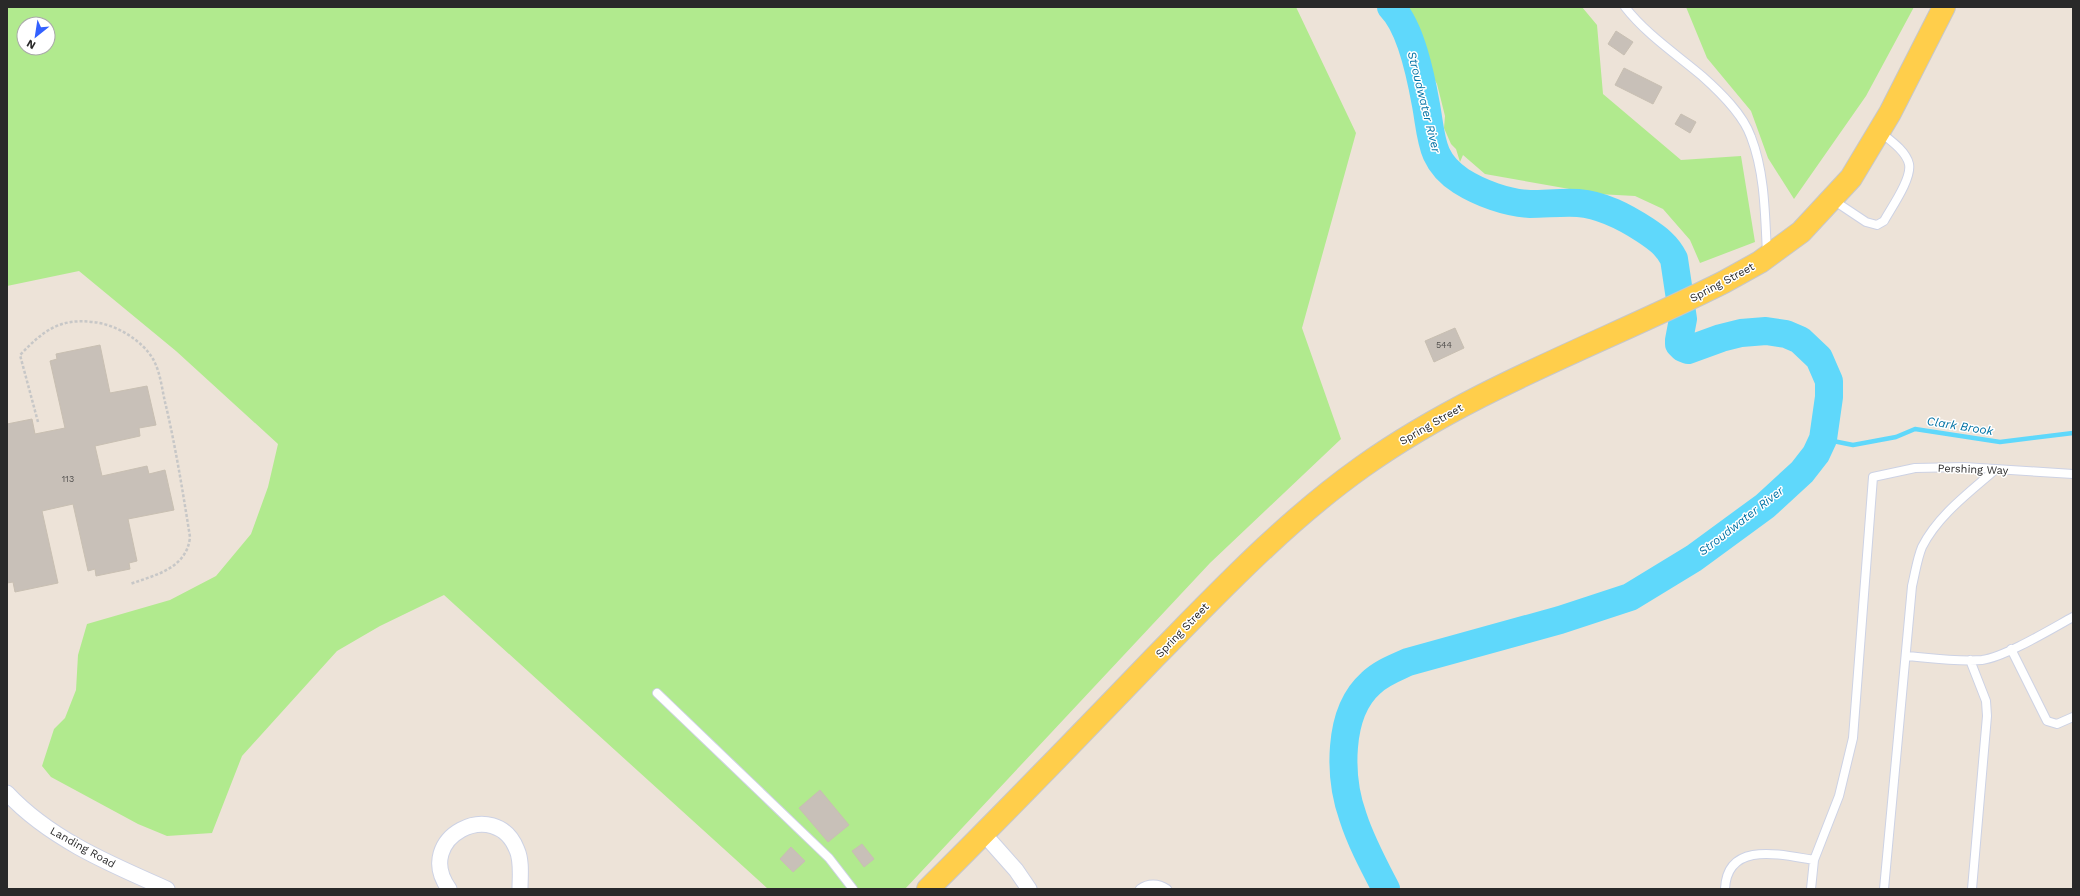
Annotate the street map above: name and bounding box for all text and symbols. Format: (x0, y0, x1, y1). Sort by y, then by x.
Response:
north arrow (16, 16, 56, 56)
text: N (24, 37, 38, 52)
water label: Stroudwater River (1405, 50, 1444, 155)
street label: Spring Street (1688, 260, 1757, 305)
house number: 544 (1436, 340, 1453, 350)
street label: Spring Street (1397, 401, 1466, 448)
water label: Clark Brook (1926, 414, 1995, 438)
street label: Pershing Way (1937, 462, 2009, 477)
house number: 113 (62, 474, 74, 484)
water label: Stroudwater River (1696, 483, 1787, 559)
street label: Spring Street (1153, 600, 1212, 660)
street label: Landing Road (48, 824, 118, 871)

